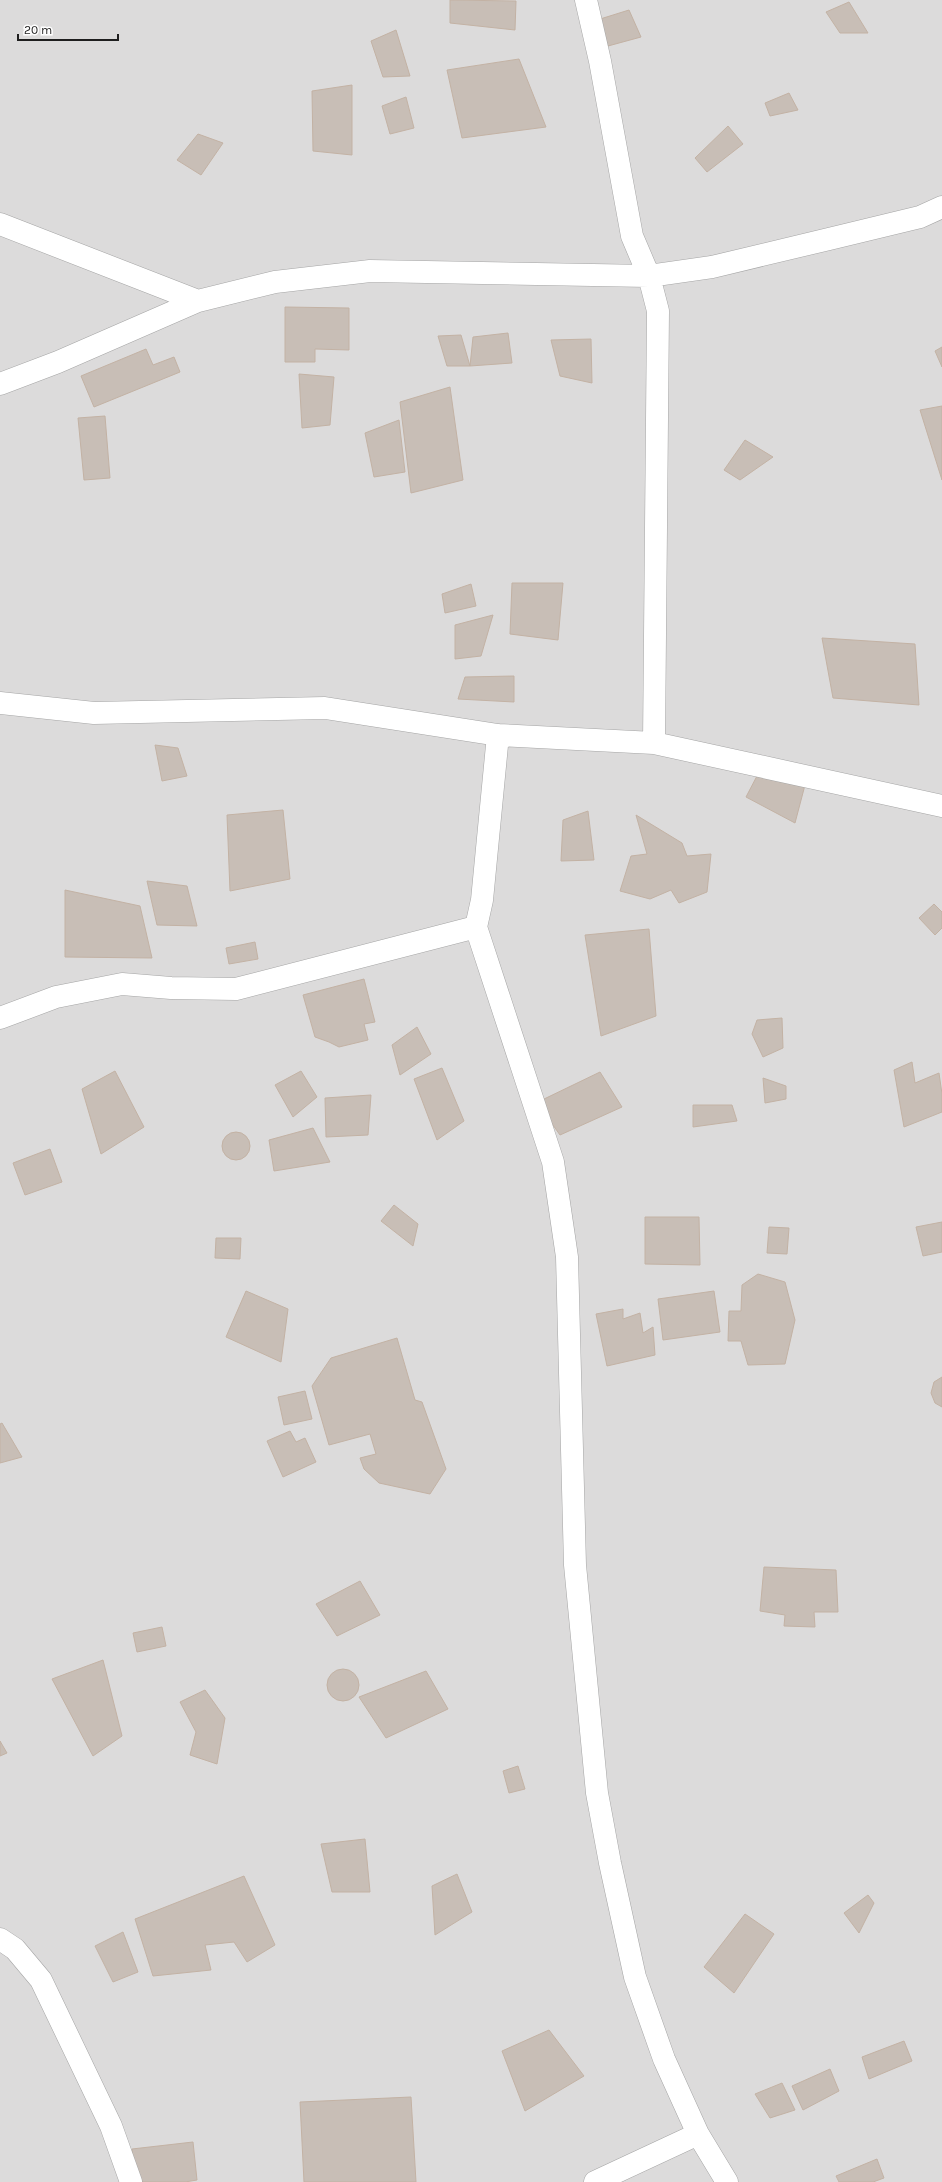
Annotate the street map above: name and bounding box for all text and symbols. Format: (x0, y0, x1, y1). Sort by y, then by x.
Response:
scale bar (18, 16, 118, 42)
text: 20 m (24, 23, 52, 37)

